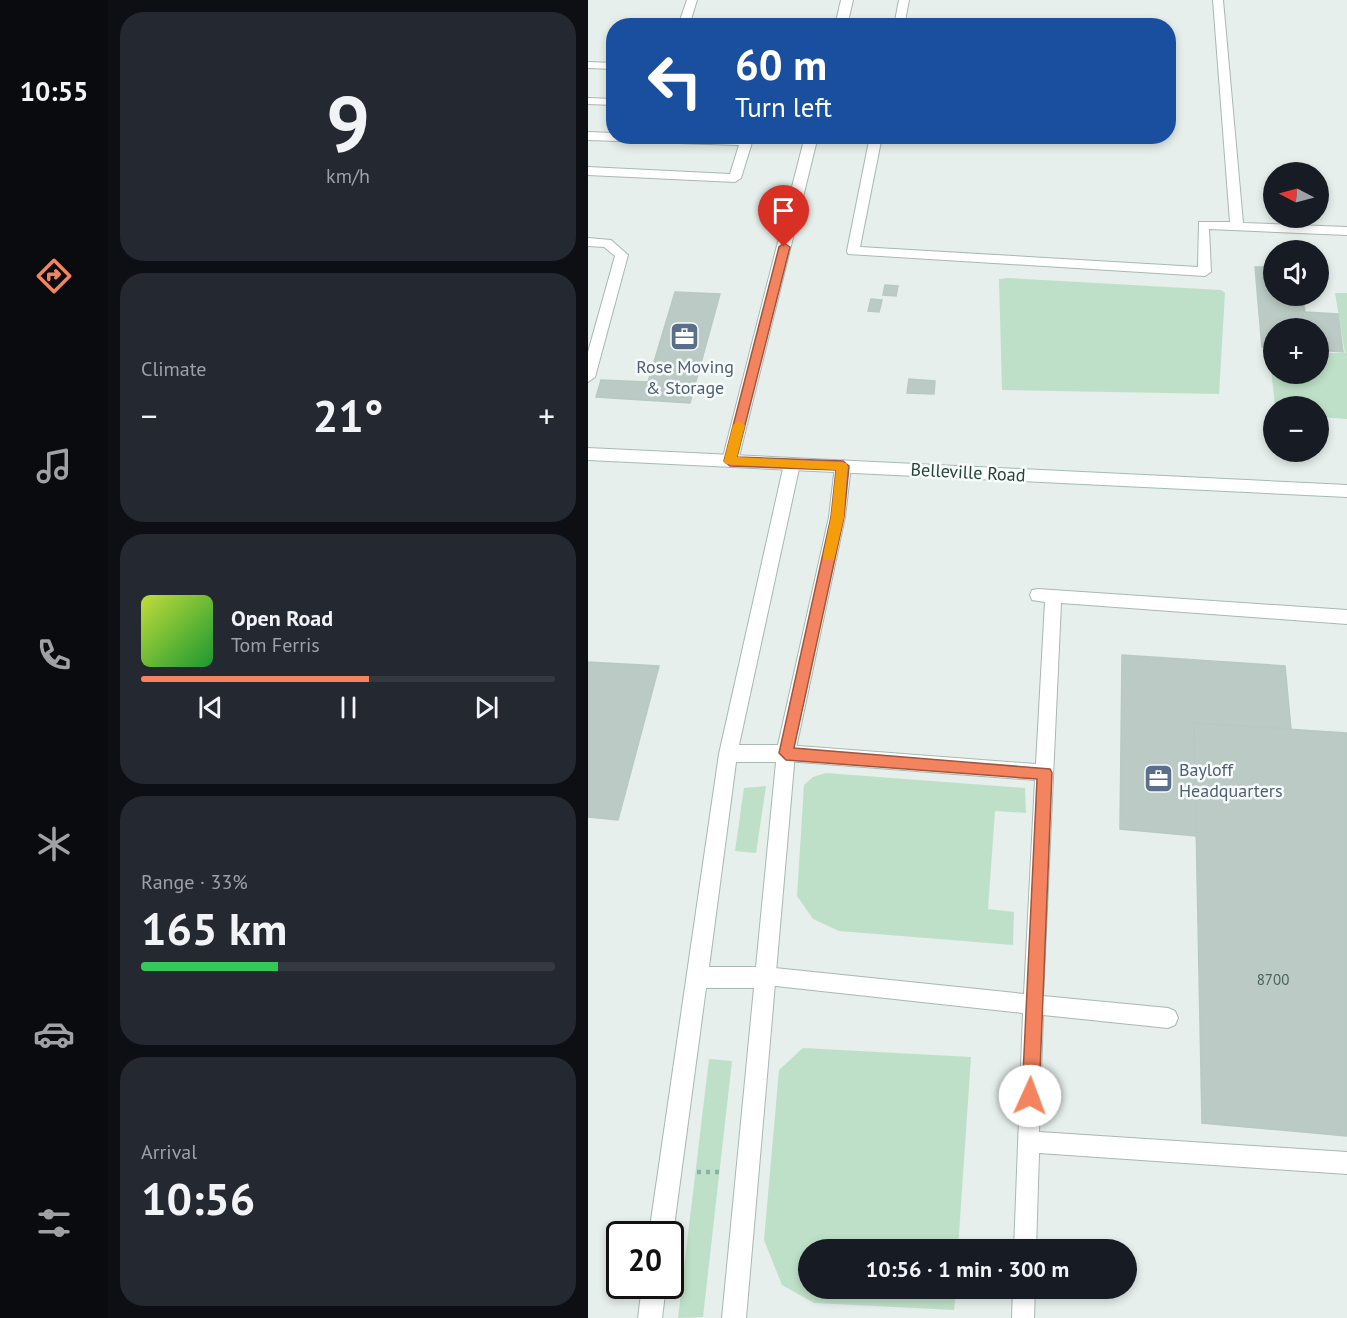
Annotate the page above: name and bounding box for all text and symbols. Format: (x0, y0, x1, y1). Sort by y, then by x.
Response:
text: 60 m (735, 37, 827, 92)
icon: left (636, 42, 714, 120)
text: 9 (326, 73, 370, 174)
text: 10:55 (20, 74, 88, 108)
text: Turn left (735, 90, 832, 124)
north arrow (1263, 162, 1329, 228)
map controls (1263, 162, 1329, 462)
text: km/h (326, 163, 370, 189)
pin (758, 185, 809, 247)
icon: arrive (767, 194, 800, 227)
button: sound (1263, 240, 1329, 306)
icon: directions (33, 255, 75, 297)
button: + (1263, 318, 1329, 384)
office icon: Rose Moving & Storage (669, 321, 701, 353)
place label: Rose Moving & Storage (636, 355, 734, 399)
text: Climate (141, 356, 207, 382)
text: 21° (313, 386, 383, 444)
text: − (141, 394, 158, 437)
text: + (538, 394, 555, 437)
button: − (1263, 396, 1329, 462)
icon: music (33, 445, 75, 487)
street label: Belleville Road (910, 458, 1026, 486)
text: Open Road (231, 604, 333, 632)
text: Tom Ferris (231, 632, 320, 658)
icon: phone (33, 634, 75, 676)
icon: previous (194, 691, 227, 724)
icon: pause (332, 691, 365, 724)
icon: next (470, 691, 503, 724)
place label: Bayloff Headquarters (1179, 758, 1283, 802)
office icon: Bayloff Headquarters (1142, 763, 1174, 795)
icon: climate (33, 823, 75, 865)
text: Range · 33% (141, 869, 248, 895)
text: 165 km (141, 899, 287, 957)
house number: 8700 (1257, 970, 1289, 989)
icon: car (33, 1013, 75, 1055)
position arrow (998, 1064, 1062, 1128)
text: Arrival (141, 1139, 197, 1165)
text: 10:56 (141, 1169, 255, 1227)
icon: filters (33, 1202, 75, 1244)
speed limit sign: 20 (606, 1221, 684, 1299)
text: 10:56 · 1 min · 300 m (866, 1255, 1069, 1283)

